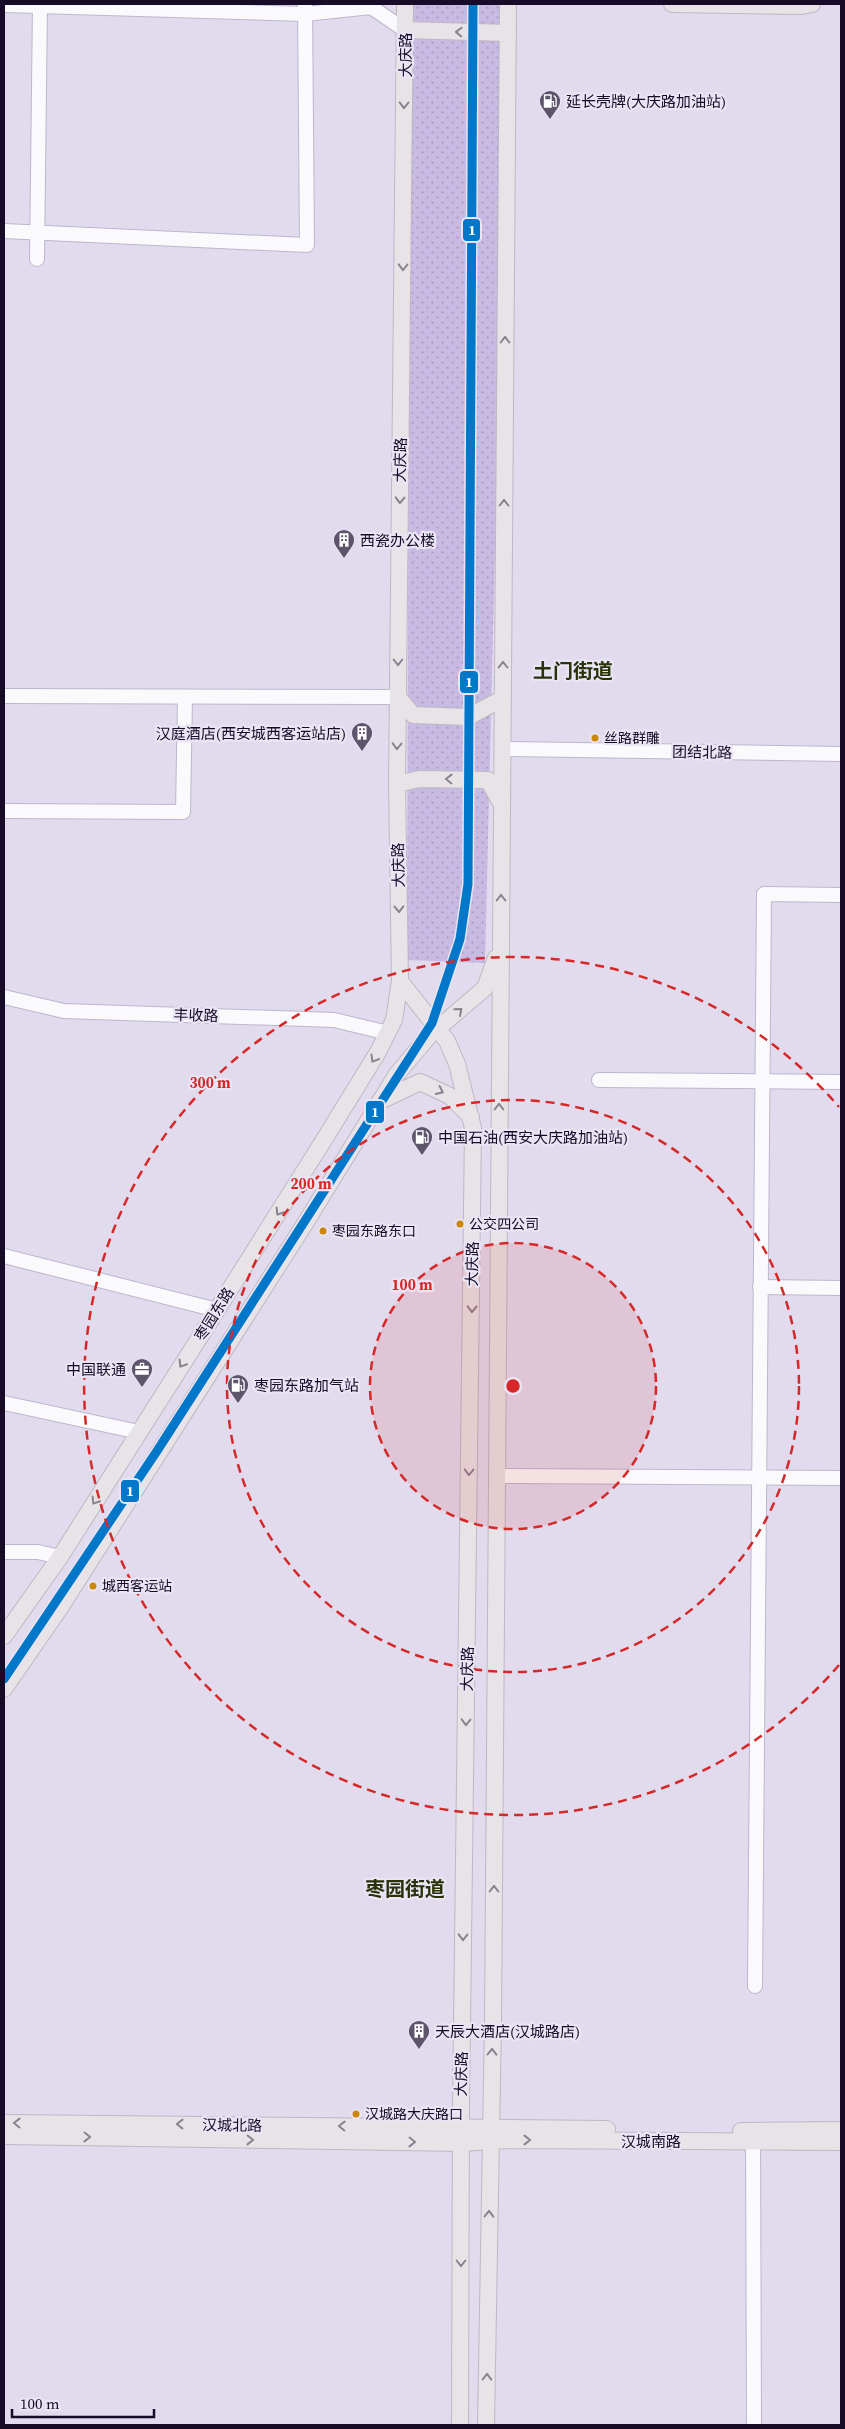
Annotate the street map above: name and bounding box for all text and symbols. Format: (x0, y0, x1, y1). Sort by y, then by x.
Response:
one-way arrow (455, 27, 462, 37)
street label: 大庆路 (395, 32, 416, 78)
fuel station icon: 延长壳牌(大庆路加油站) (538, 89, 562, 120)
place label: 延长壳牌(大庆路加油站) (566, 91, 726, 112)
one-way arrow (399, 101, 410, 109)
line badge: 1 (462, 218, 481, 242)
text: 1 (468, 220, 476, 240)
one-way arrow (397, 264, 408, 272)
one-way arrow (500, 336, 510, 344)
street label: 大庆路 (389, 437, 411, 483)
one-way arrow (395, 496, 405, 504)
one-way arrow (499, 498, 509, 506)
building icon: 西瓷办公楼 (332, 528, 356, 559)
place label: 西瓷办公楼 (360, 530, 435, 551)
district label: 土门街道 (533, 657, 613, 685)
one-way arrow (393, 659, 404, 667)
one-way arrow (498, 661, 508, 668)
line badge: 1 (459, 670, 479, 694)
text: 1 (465, 672, 473, 692)
building icon: 汉庭酒店(西安城西客运站店) (350, 721, 374, 752)
place label: 汉庭酒店(西安城西客运站店) (156, 723, 346, 744)
place label: 丝路群雕 (604, 728, 660, 748)
marker: 丝路群雕 (590, 733, 600, 743)
street label: 团结北路 (672, 741, 732, 763)
one-way arrow (392, 742, 403, 750)
one-way arrow (444, 774, 452, 785)
street label: 大庆路 (387, 842, 409, 888)
one-way arrow (496, 893, 506, 901)
one-way arrow (394, 905, 405, 913)
street label: 丰收路 (173, 1004, 219, 1026)
one-way arrow (453, 1008, 462, 1016)
one-way arrow (370, 1053, 380, 1062)
text: 300 m (189, 1072, 231, 1093)
one-way arrow (435, 1084, 444, 1095)
line badge: 1 (365, 1100, 385, 1124)
text: 1 (371, 1102, 379, 1122)
one-way arrow (494, 1102, 504, 1110)
fuel station icon: 中国石油(西安大庆路加油站) (410, 1125, 434, 1156)
place label: 中国石油(西安大庆路加油站) (438, 1127, 628, 1148)
text: 200 m (290, 1173, 332, 1194)
one-way arrow (275, 1206, 285, 1215)
place label: 公交四公司 (469, 1214, 539, 1234)
marker: 公交四公司 (455, 1219, 465, 1229)
place label: 枣园东路东口 (332, 1221, 416, 1241)
marker: 枣园东路东口 (318, 1226, 328, 1236)
street label: 大庆路 (461, 1241, 483, 1287)
text: 100 m (391, 1274, 433, 1295)
street label: 枣园东路 (189, 1283, 239, 1345)
one-way arrow (466, 1306, 477, 1314)
office icon: 中国联通 (130, 1357, 154, 1388)
one-way arrow (179, 1358, 189, 1367)
place label: 中国联通 (66, 1359, 126, 1380)
fuel station icon: 枣园东路加气站 (226, 1373, 250, 1404)
place label: 枣园东路加气站 (254, 1375, 359, 1396)
centre of rings (504, 1377, 522, 1395)
one-way arrow (464, 1468, 475, 1476)
line badge: 1 (120, 1479, 140, 1503)
text: 1 (126, 1481, 134, 1501)
one-way arrow (92, 1496, 102, 1505)
place label: 城西客运站 (102, 1576, 172, 1596)
marker: 城西客运站 (88, 1581, 98, 1591)
street label: 大庆路 (456, 1646, 478, 1692)
one-way arrow (461, 1718, 471, 1726)
district label: 枣园街道 (365, 1875, 445, 1903)
one-way arrow (489, 1885, 499, 1892)
one-way arrow (458, 1934, 468, 1941)
building icon: 天辰大酒店(汉城路店) (407, 2019, 431, 2050)
place label: 天辰大酒店(汉城路店) (435, 2021, 580, 2042)
one-way arrow (487, 2047, 497, 2055)
street label: 大庆路 (450, 2051, 472, 2097)
place label: 汉城路大庆路口 (365, 2104, 463, 2124)
marker: 汉城路大庆路口 (351, 2109, 361, 2119)
street label: 汉城北路 (202, 2114, 262, 2136)
one-way arrow (13, 2118, 20, 2128)
one-way arrow (175, 2119, 183, 2129)
one-way arrow (338, 2121, 346, 2131)
street label: 汉城南路 (621, 2131, 681, 2152)
one-way arrow (84, 2132, 92, 2142)
one-way arrow (246, 2135, 254, 2145)
one-way arrow (524, 2135, 531, 2145)
one-way arrow (409, 2137, 417, 2147)
one-way arrow (484, 2210, 494, 2218)
one-way arrow (456, 2260, 466, 2267)
one-way arrow (482, 2372, 492, 2380)
scale bar (12, 2386, 155, 2418)
text: 100 m (20, 2393, 60, 2414)

